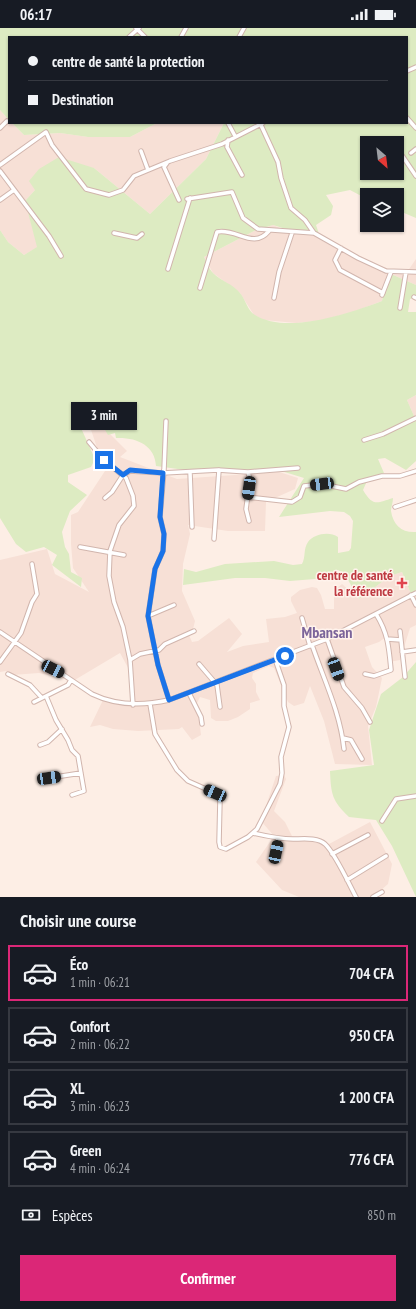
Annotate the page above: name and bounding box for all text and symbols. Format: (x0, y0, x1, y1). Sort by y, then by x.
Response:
text: 06:17 (20, 5, 52, 24)
text: centre de santé la protection (52, 52, 205, 71)
text: Destination (52, 90, 114, 109)
north arrow (360, 136, 404, 180)
map controls (360, 136, 404, 232)
button: layers (360, 188, 404, 232)
callout: 3 min (71, 402, 137, 430)
text: 3 min (91, 407, 117, 424)
route end (95, 451, 113, 469)
car (241, 475, 257, 501)
car (309, 477, 335, 491)
place label: centre de santé la référence (317, 566, 393, 600)
marker: centre de santé la référence (396, 577, 408, 589)
district label: Mbansan (302, 622, 352, 642)
route start (276, 647, 294, 665)
car (326, 656, 346, 682)
car (40, 658, 66, 680)
car (36, 770, 62, 786)
car (202, 783, 228, 803)
car (268, 839, 284, 865)
text: Choisir une course (20, 909, 137, 932)
icon: car (22, 955, 58, 991)
text: Éco (70, 955, 88, 974)
text: 704 CFA (349, 964, 394, 983)
text: 1 min · 06:21 (70, 974, 130, 991)
icon: car (22, 1017, 58, 1053)
text: Confort (70, 1017, 110, 1036)
text: 950 CFA (349, 1026, 394, 1045)
text: 2 min · 06:22 (70, 1036, 130, 1053)
icon: car (22, 1079, 58, 1115)
text: XL (70, 1079, 84, 1098)
text: 1 200 CFA (339, 1088, 394, 1107)
text: 3 min · 06:23 (70, 1098, 130, 1115)
icon: car (22, 1141, 58, 1177)
text: Green (70, 1141, 102, 1160)
text: 776 CFA (349, 1150, 394, 1169)
text: 4 min · 06:24 (70, 1160, 130, 1177)
icon: cash (20, 1204, 42, 1226)
text: Espèces (52, 1206, 92, 1225)
text: 850 m (367, 1207, 396, 1224)
button: Confirmer (20, 1255, 396, 1301)

